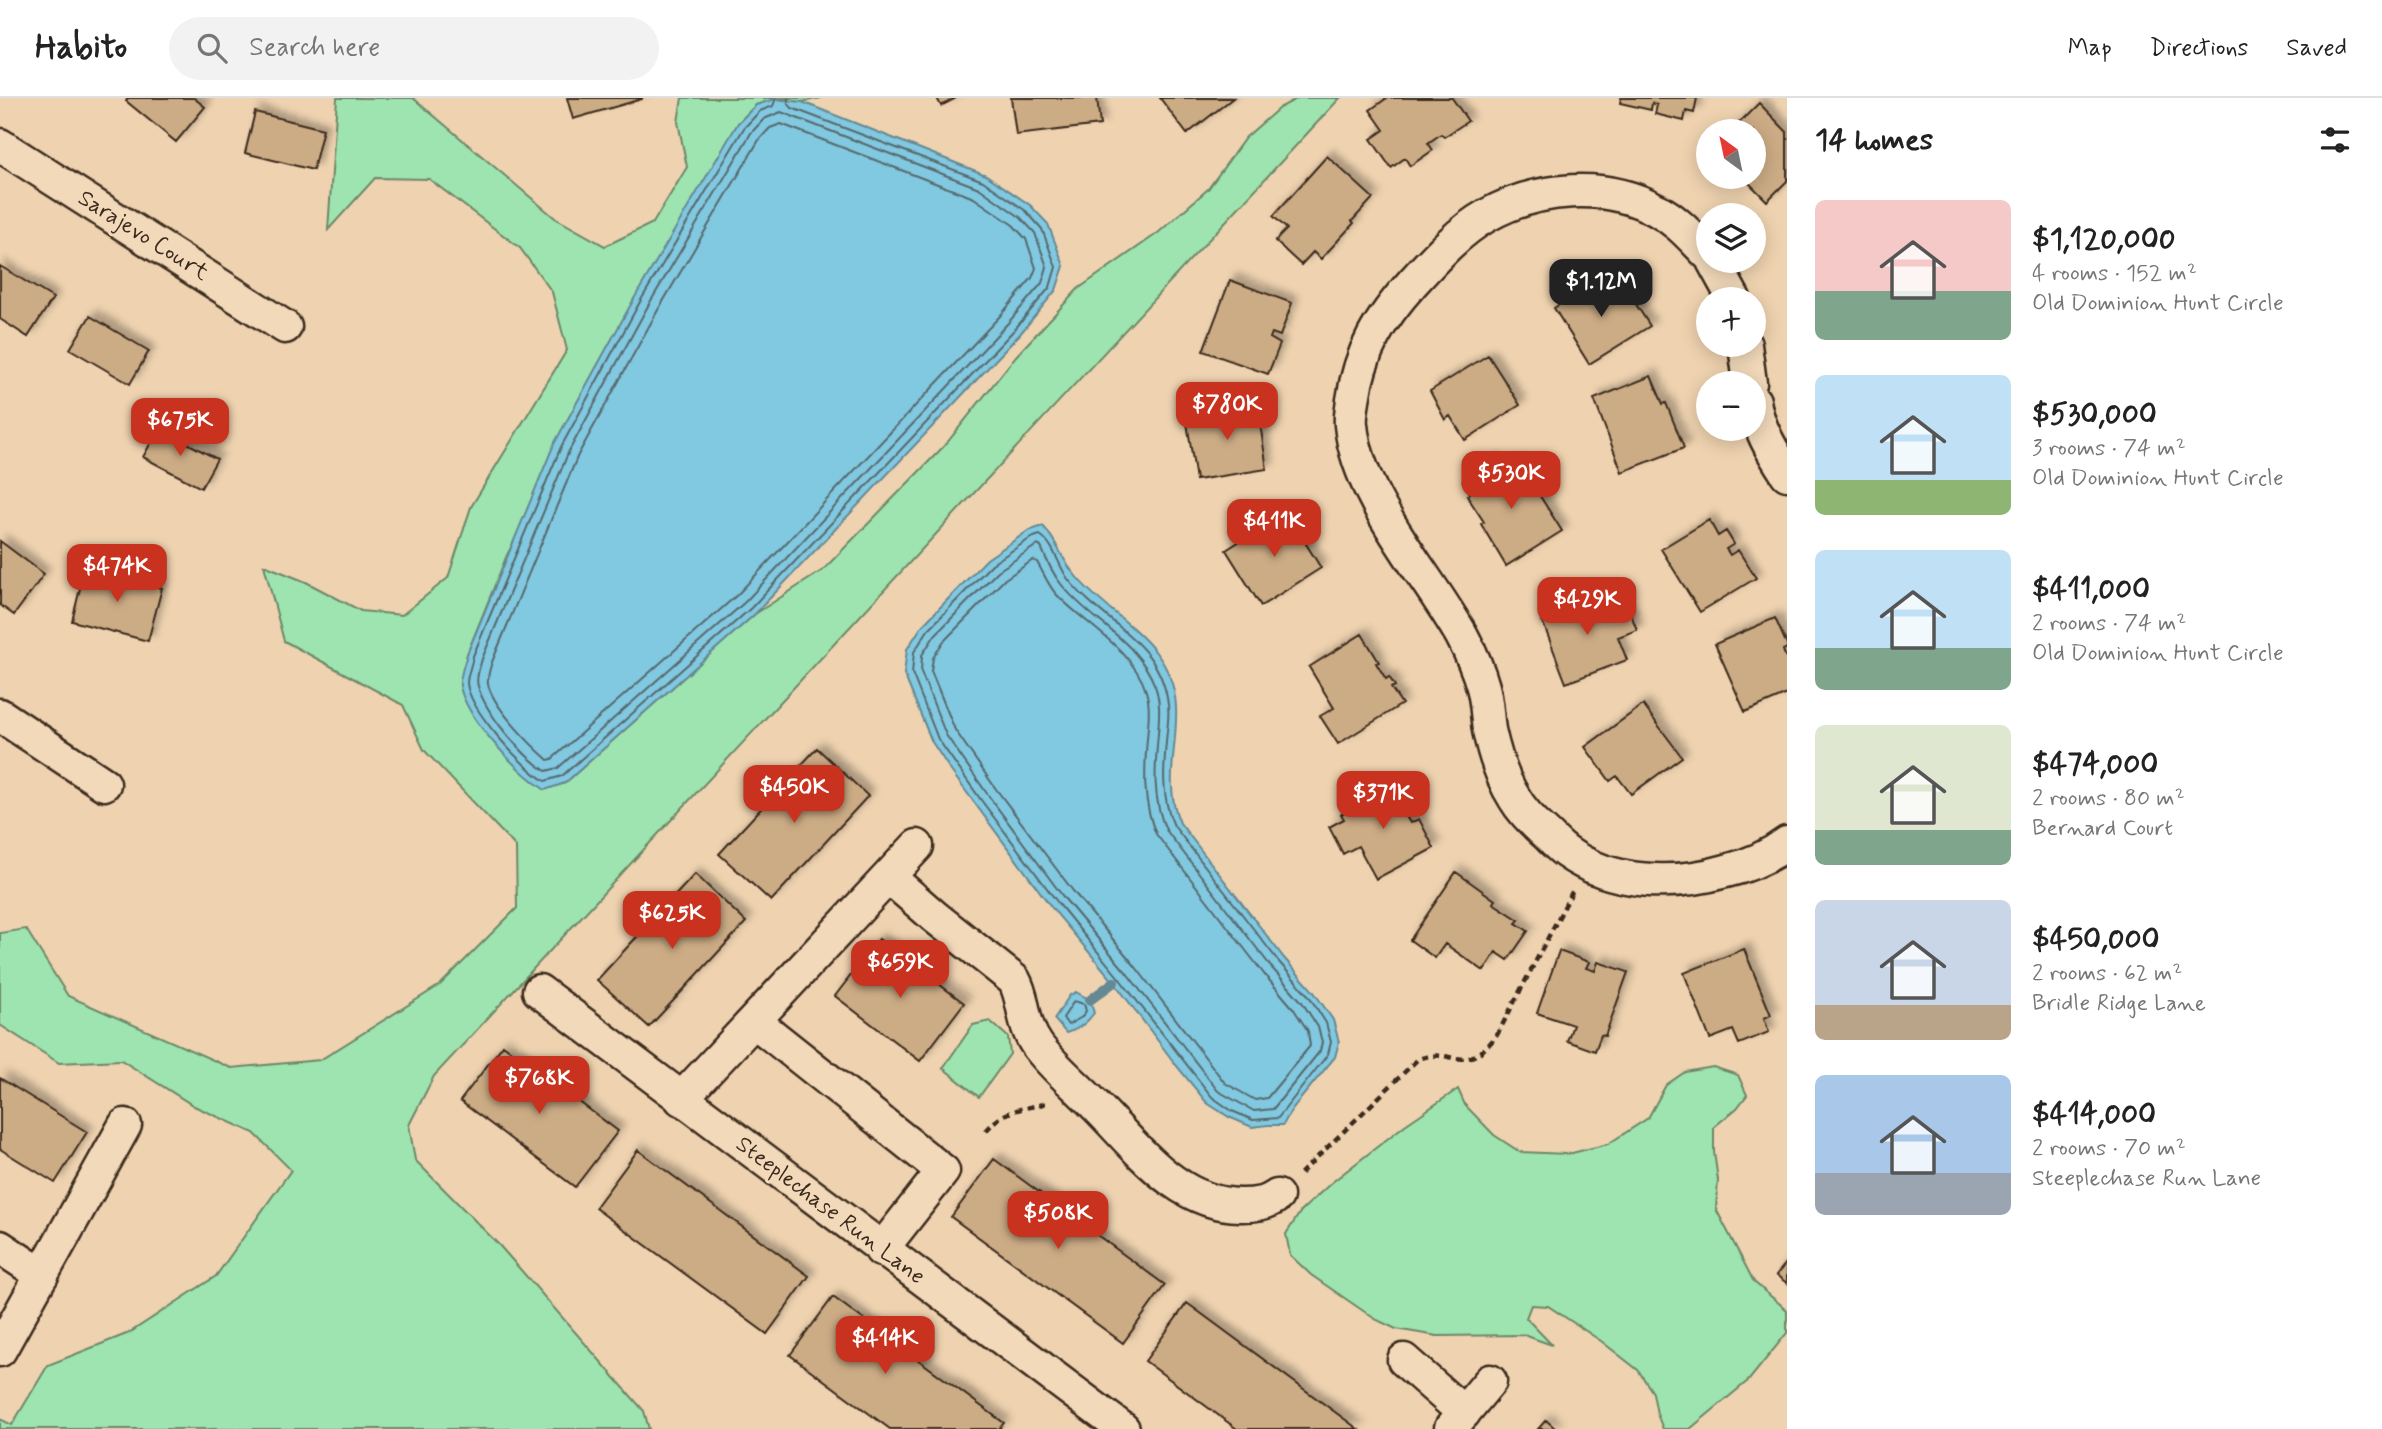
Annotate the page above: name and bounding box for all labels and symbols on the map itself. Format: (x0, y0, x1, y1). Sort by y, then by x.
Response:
north arrow (1696, 119, 1766, 189)
street label: Sarajevo Court (72, 184, 215, 288)
pin: $1.12M (1544, 260, 1658, 319)
pin: $780K (1178, 382, 1276, 442)
pin: $675K (131, 398, 229, 458)
pin: $530K (1462, 452, 1560, 511)
pin: $411K (1225, 500, 1323, 559)
pin: $474K (68, 545, 166, 604)
pin: $429K (1538, 578, 1636, 637)
pin: $450K (745, 766, 843, 825)
pin: $371K (1334, 772, 1432, 831)
pin: $625K (623, 892, 721, 951)
pin: $659K (851, 940, 949, 1000)
pin: $768K (490, 1056, 588, 1116)
street label: Steeplechase Run Lane (729, 1130, 931, 1292)
pin: $508K (1009, 1192, 1107, 1251)
pin: $414K (836, 1316, 934, 1376)

